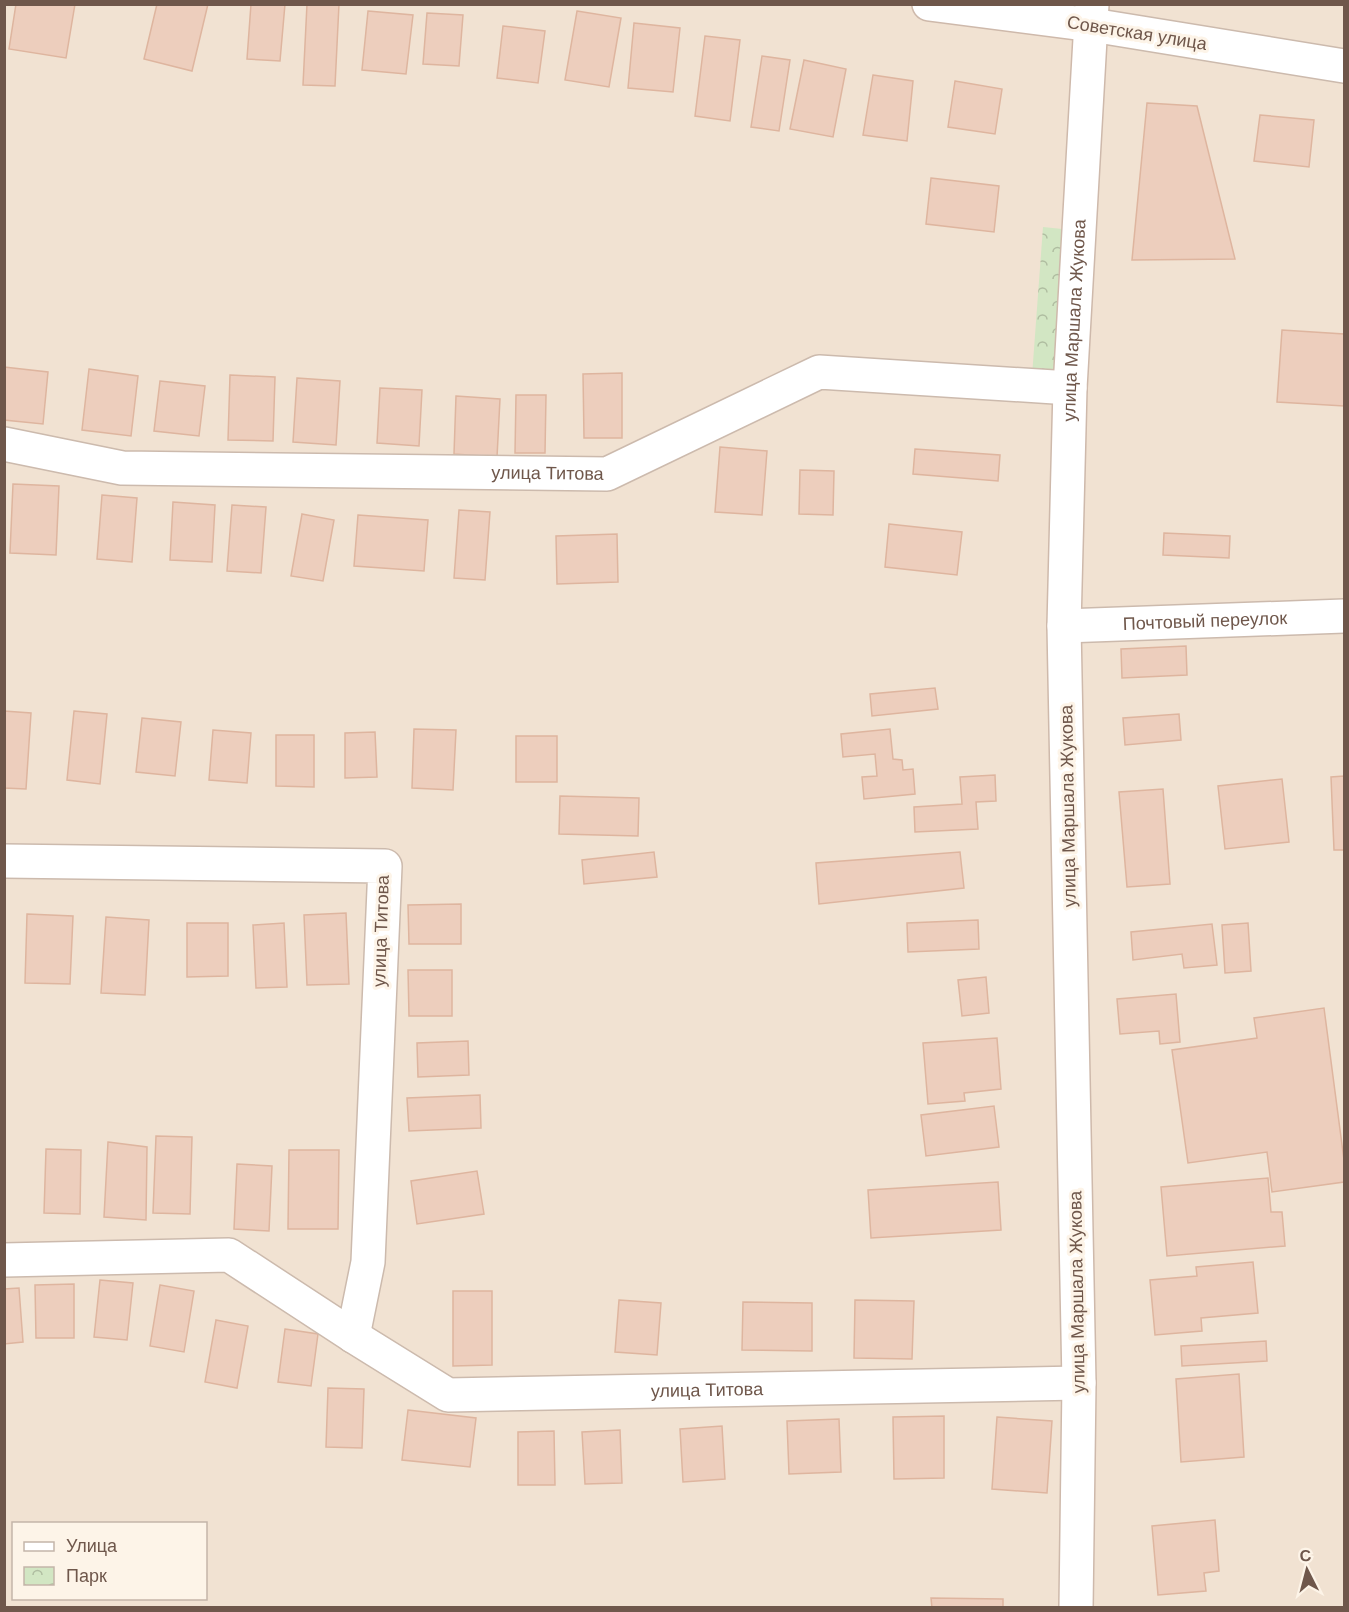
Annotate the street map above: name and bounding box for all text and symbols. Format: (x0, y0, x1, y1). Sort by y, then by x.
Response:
street label: Советская улица (1066, 12, 1209, 54)
street label: улица Маршала Жукова (1059, 218, 1090, 422)
street label: улица Титова (491, 463, 605, 484)
street label: Почтовый переулок (1122, 608, 1288, 634)
street label: улица Маршала Жукова (1056, 704, 1080, 907)
street label: улица Титова (369, 874, 393, 987)
street label: улица Маршала Жукова (1065, 1190, 1089, 1393)
street label: улица Титова (651, 1379, 764, 1401)
legend (12, 1522, 207, 1600)
text: Улица (66, 1536, 118, 1556)
north arrow (1277, 1540, 1337, 1600)
text: С (1299, 1546, 1313, 1565)
text: Парк (66, 1566, 107, 1586)

